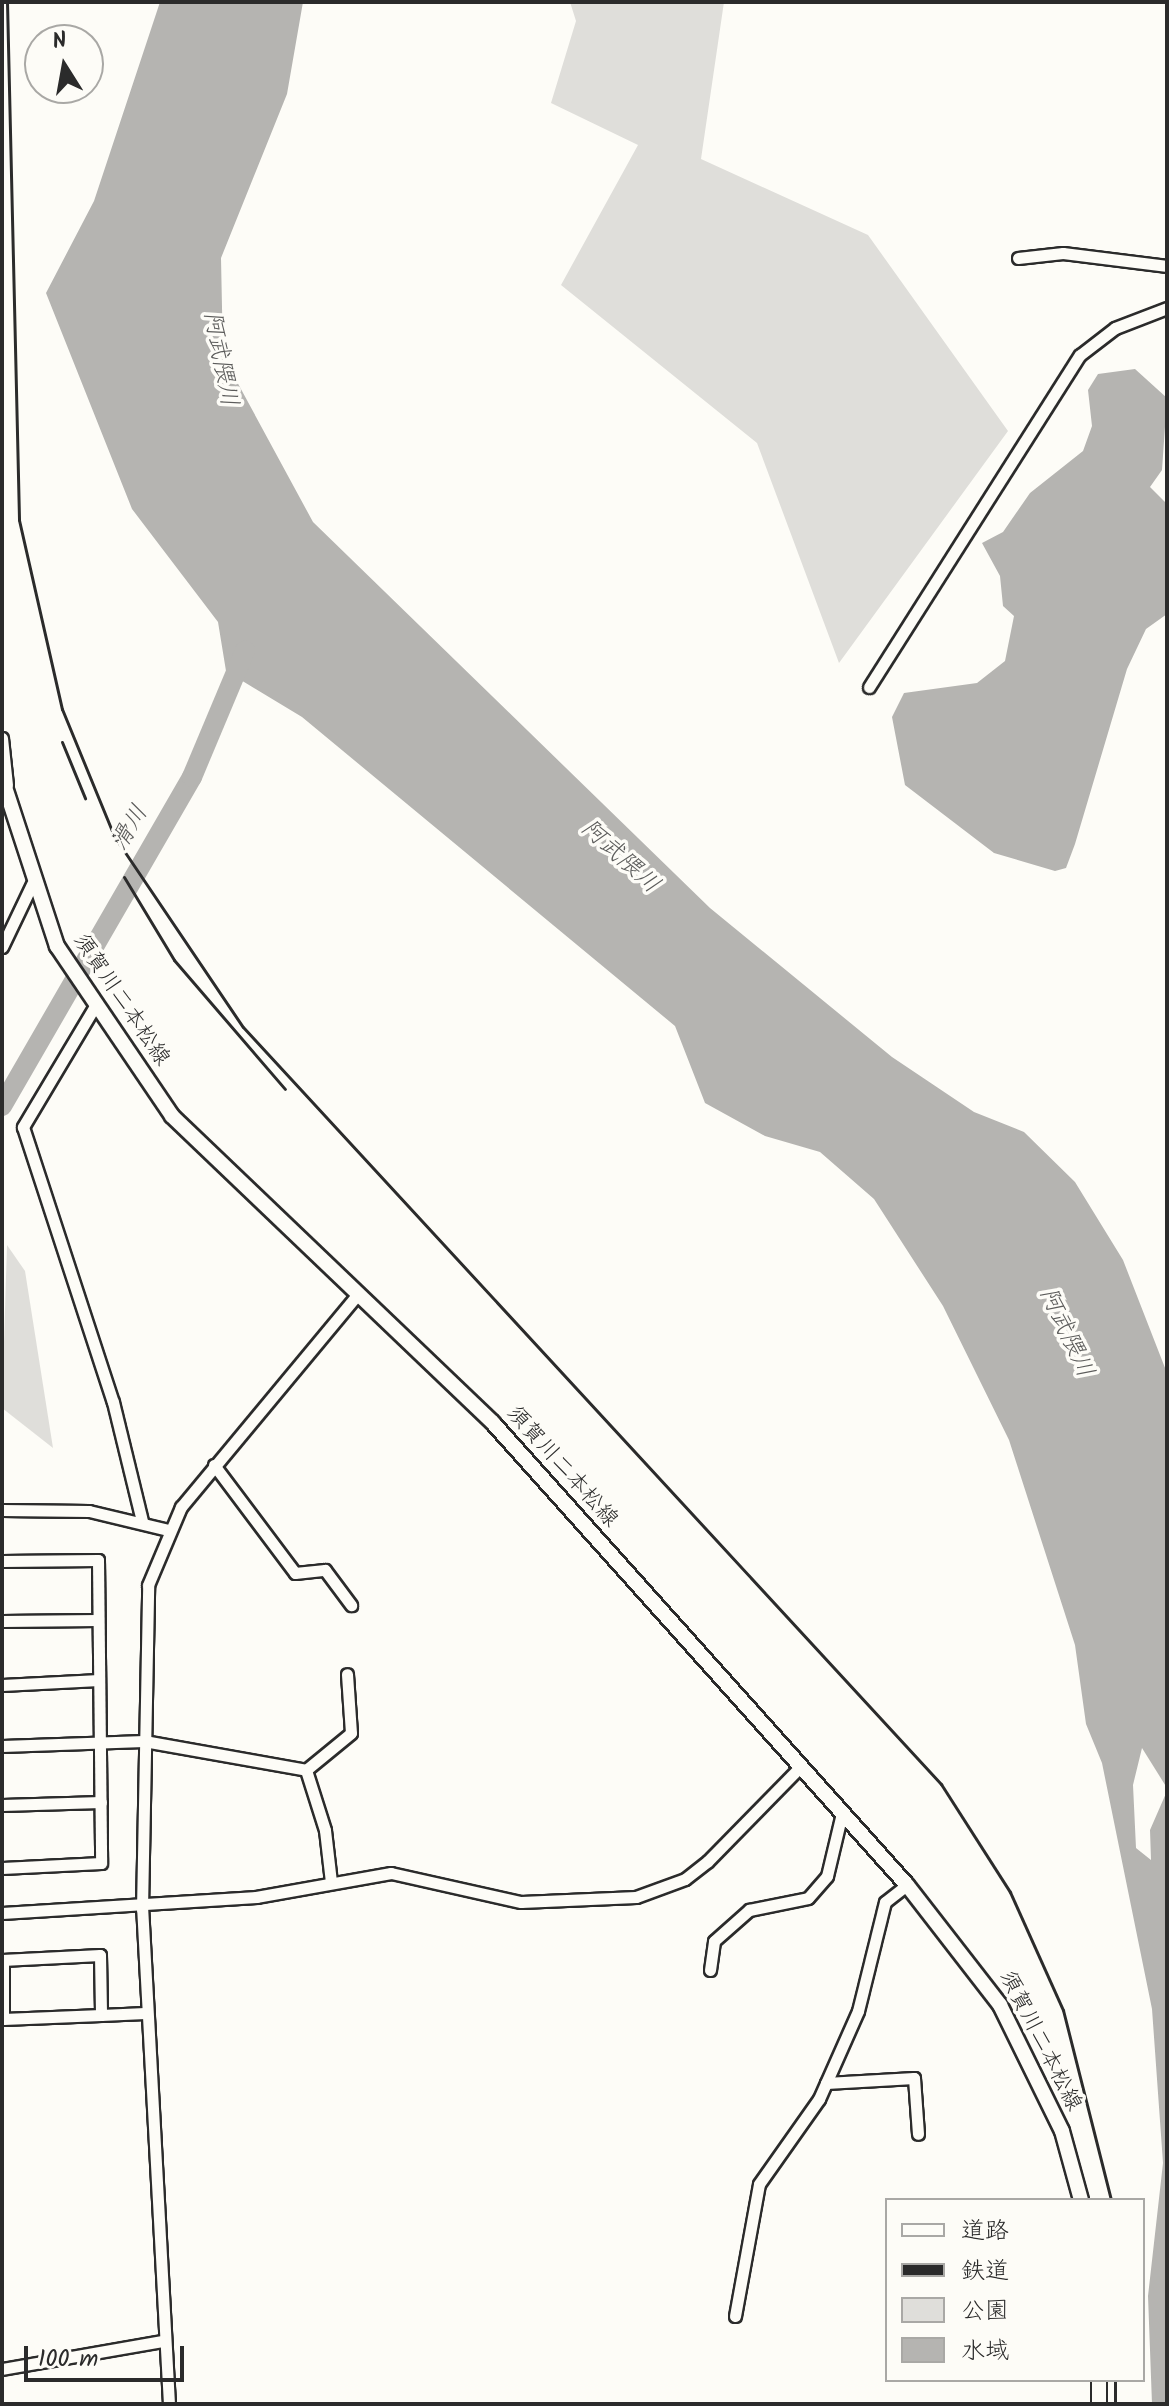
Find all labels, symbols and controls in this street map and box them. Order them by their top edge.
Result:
text: N [50,23,70,60]
north arrow [24,24,104,104]
water label: 阿武隈川 [197,309,243,409]
water label: 滑川 [105,800,155,856]
water label: 阿武隈川 [575,814,665,900]
street label: 須賀川二本松線 [67,929,175,1071]
water label: 阿武隈川 [1033,1283,1099,1383]
street label: 須賀川二本松線 [501,1401,623,1533]
street label: 須賀川二本松線 [993,1966,1087,2116]
legend [885,2198,1145,2382]
text: 道路 [961,2212,1009,2251]
text: 鉄道 [961,2252,1009,2291]
text: 公園 [961,2292,1009,2331]
scale bar [28,2330,188,2380]
text: 水域 [961,2332,1009,2371]
text: 100 m [38,2340,98,2379]

